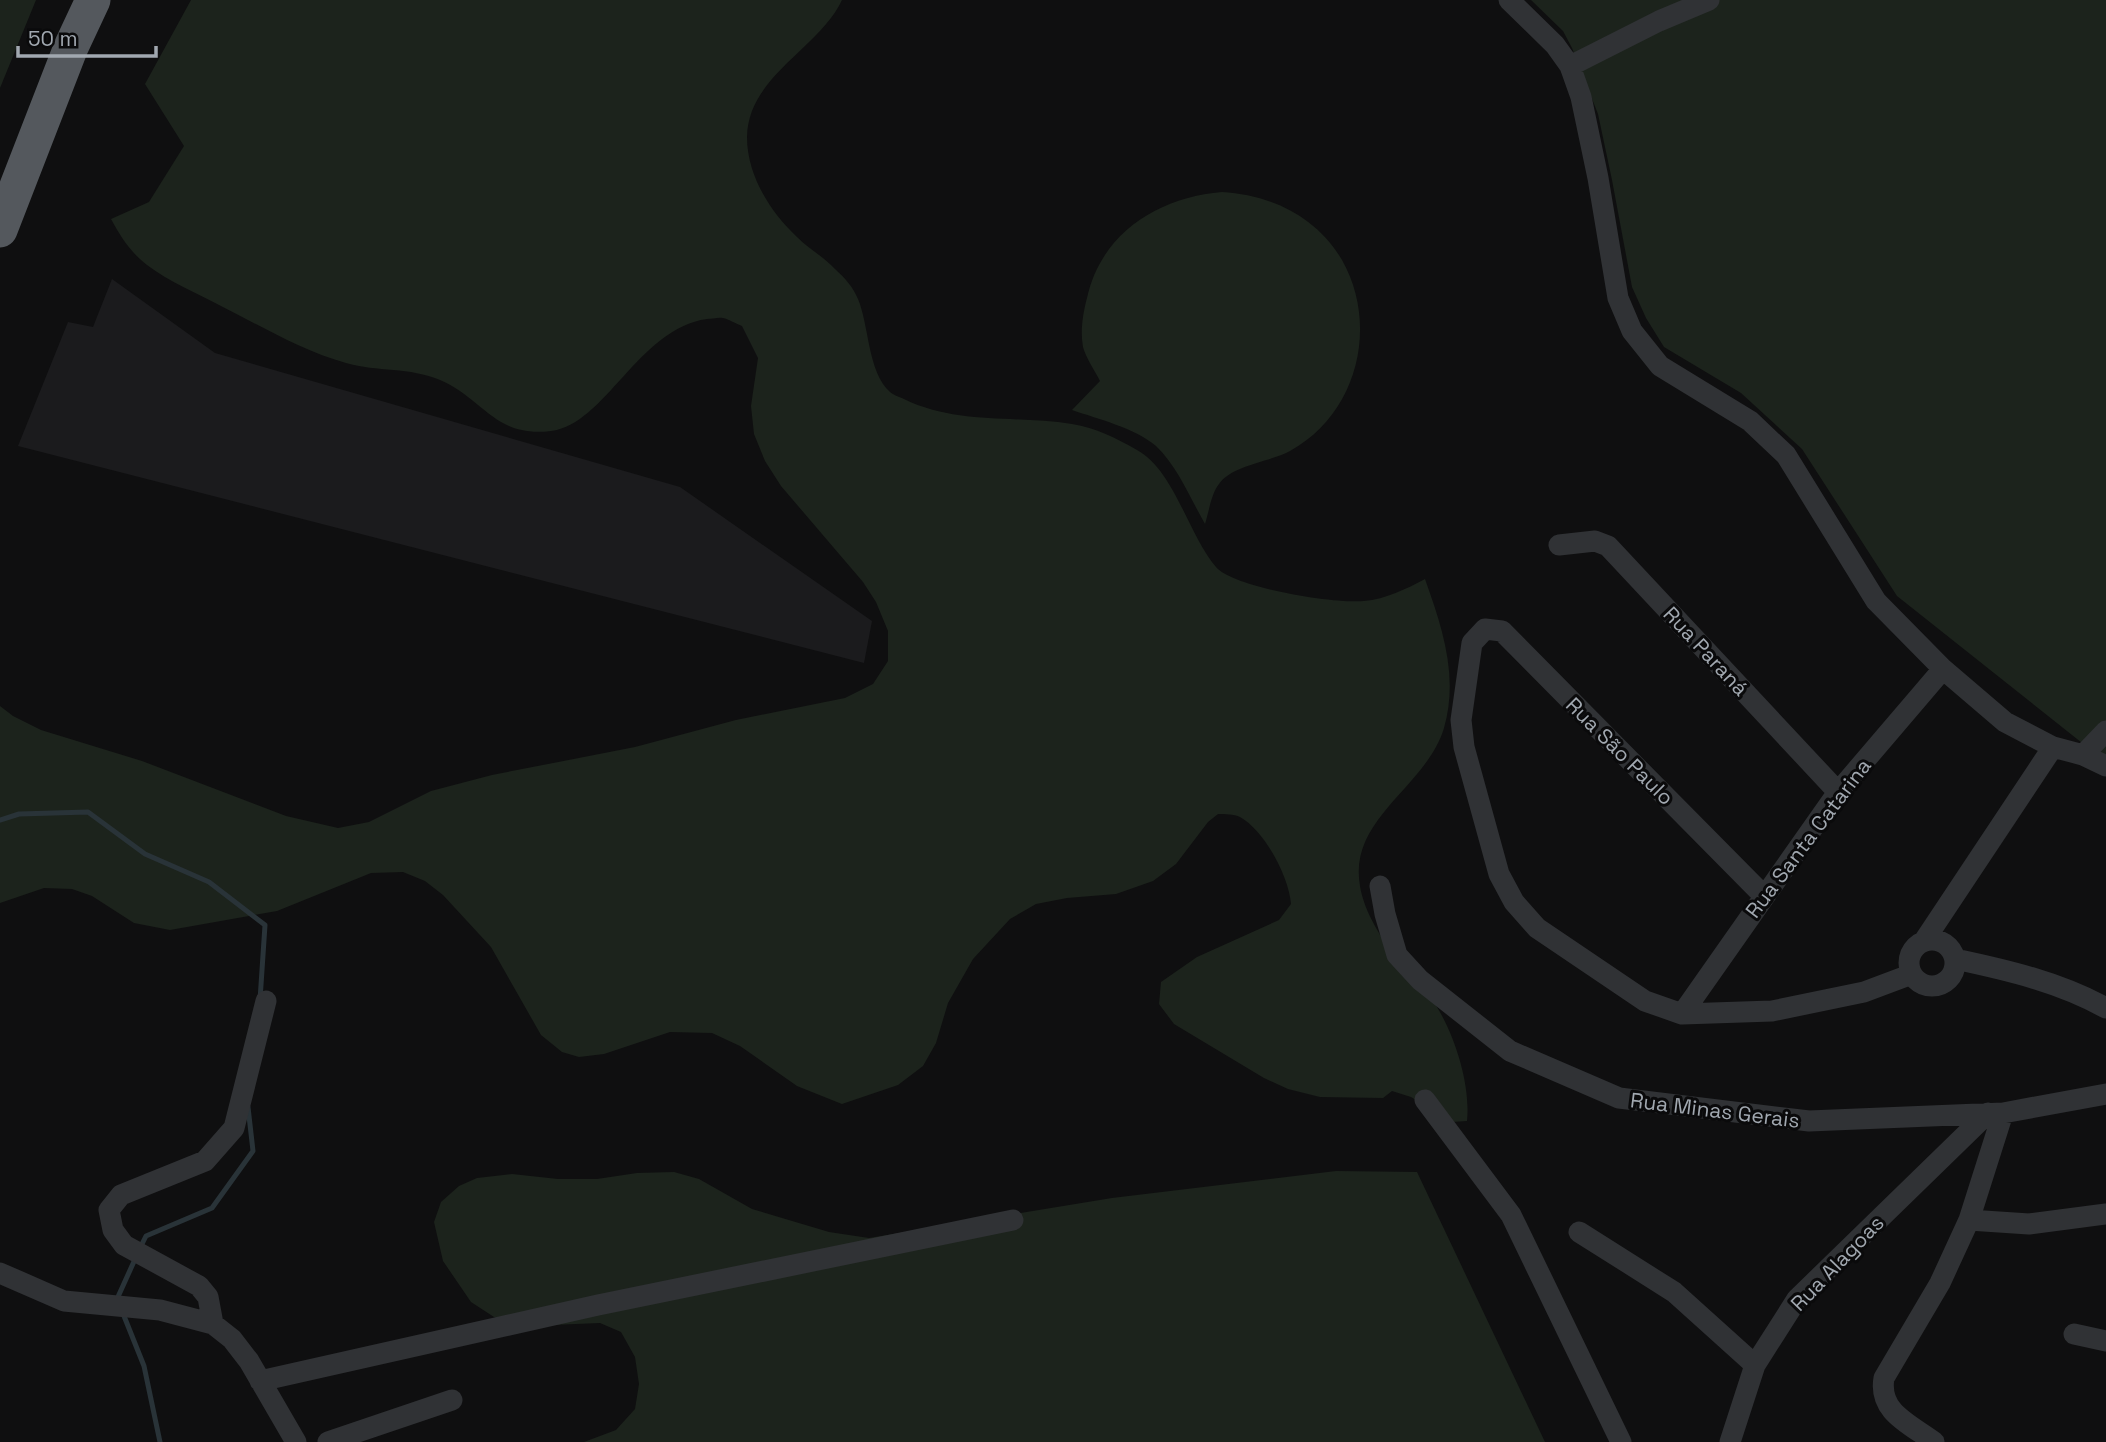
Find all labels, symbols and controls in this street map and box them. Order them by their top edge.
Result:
scale bar [18,14,156,58]
text: 50 m [28,25,78,52]
street label: Rua Paraná [1658,601,1754,701]
street label: Rua São Paulo [1560,691,1680,811]
street label: Rua Santa Catarina [1739,753,1877,923]
street label: Rua Minas Gerais [1629,1086,1801,1134]
street label: Rua Alagoas [1785,1209,1889,1317]

